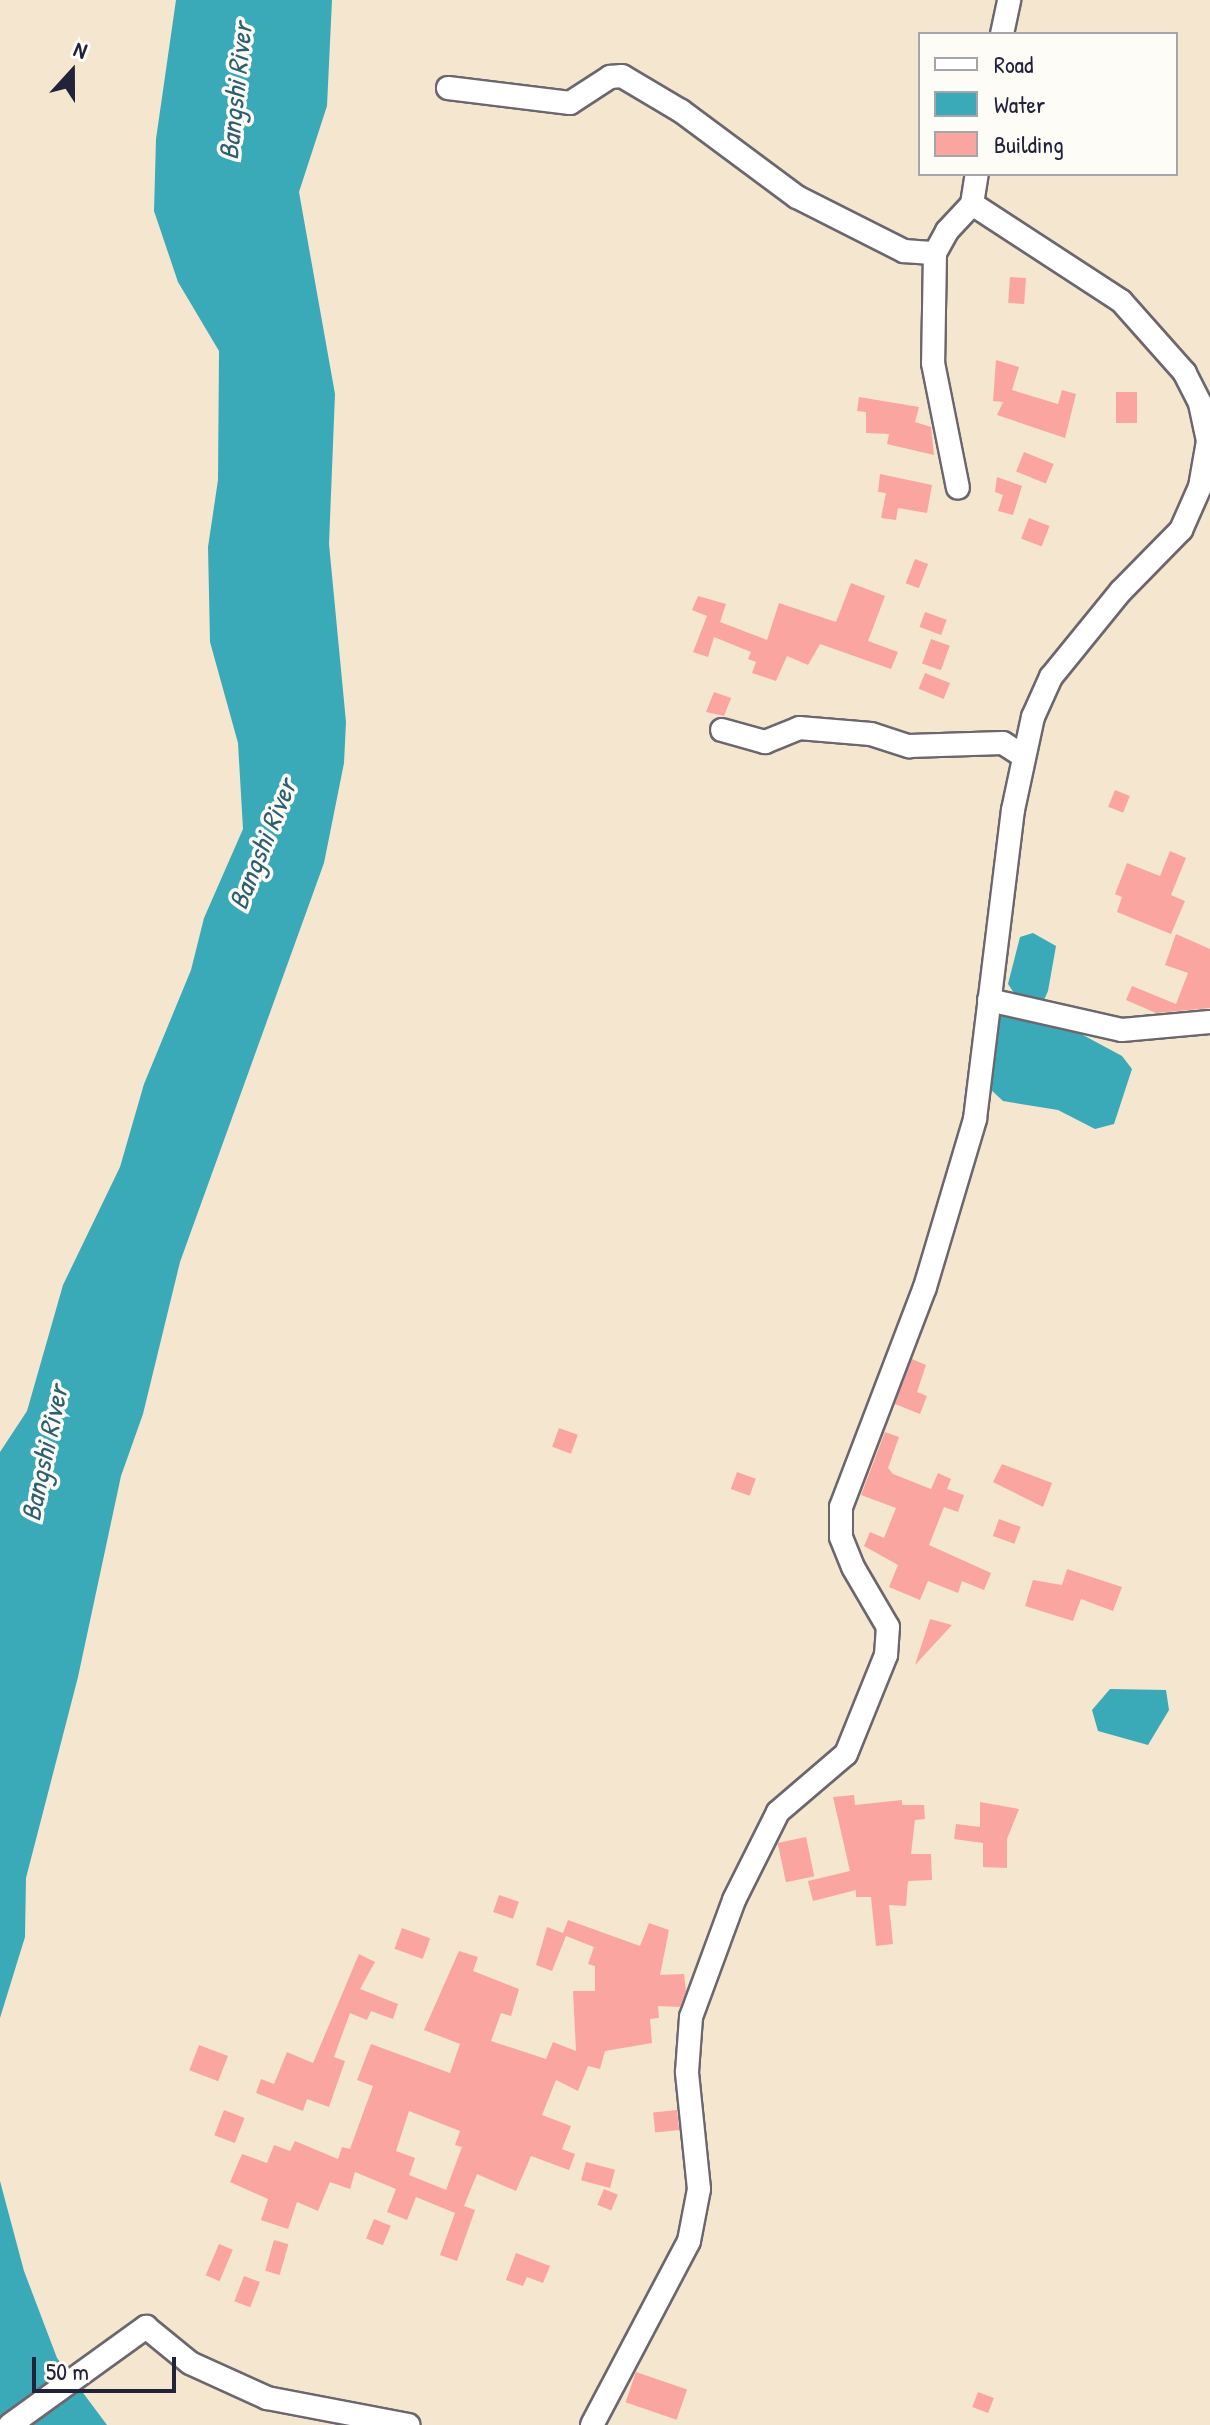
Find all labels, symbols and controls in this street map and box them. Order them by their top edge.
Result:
water label: Bangshi River [211,21,259,161]
north arrow [32,32,112,112]
legend [918,32,1178,176]
text: N [70,33,91,66]
text: Road [994,48,1033,80]
text: Water [994,88,1045,120]
text: Building [994,128,1064,160]
water label: Bangshi River [221,774,303,914]
water label: Bangshi River [13,1382,75,1524]
scale bar [36,2341,180,2391]
text: 50 m [46,2355,89,2387]

